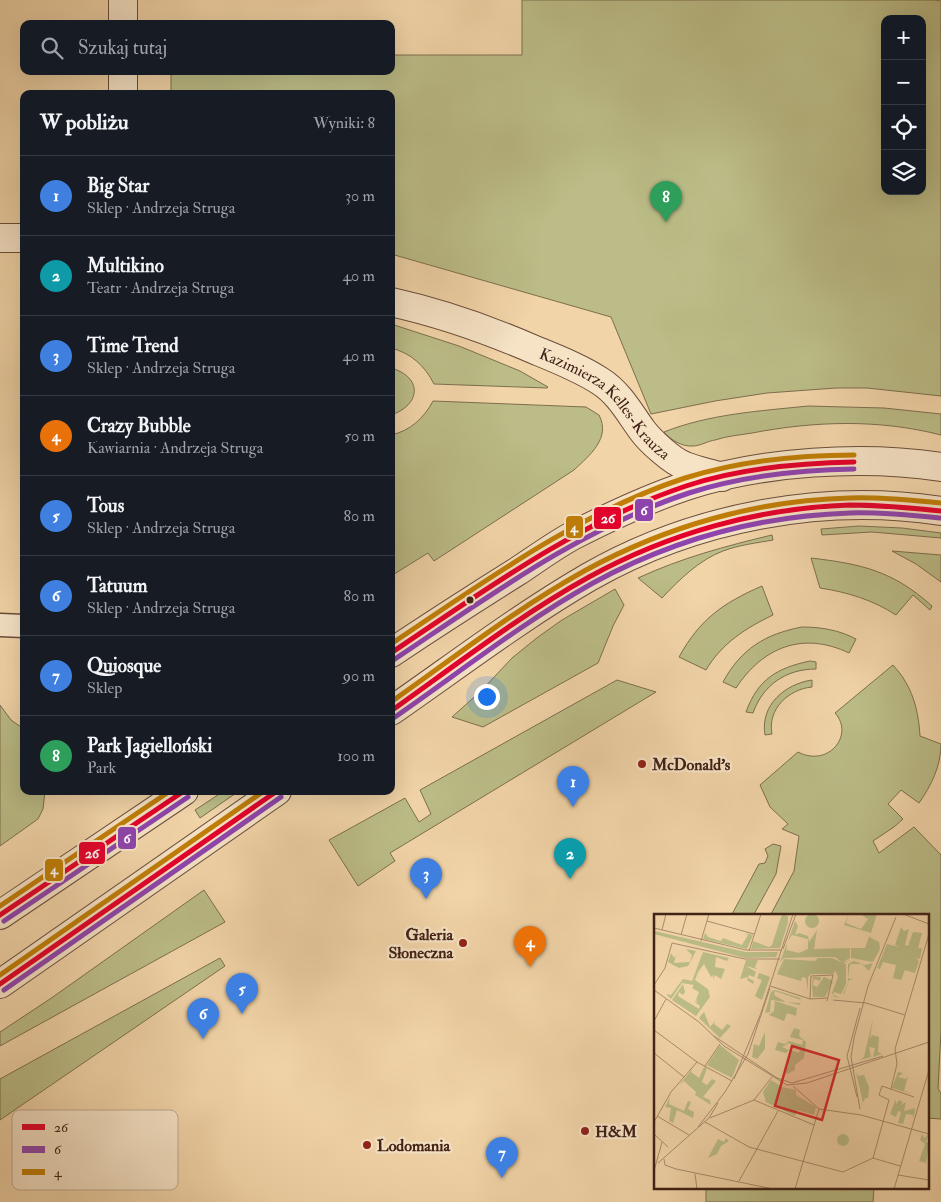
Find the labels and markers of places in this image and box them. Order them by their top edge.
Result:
pin: 8 [650,181,682,222]
unlabelled marker [465,595,475,605]
place label: McDonald's [651,755,731,775]
marker: McDonald's [636,758,648,770]
pin: 1 [557,766,589,807]
pin: 2 [554,838,586,879]
pin: 3 [410,858,442,899]
place label: Galeria Słoneczna [388,925,453,963]
pin: 4 [514,926,546,967]
marker: Galeria Słoneczna [457,937,469,949]
pin: 5 [226,973,258,1014]
pin: 6 [187,998,219,1039]
place label: H&M [595,1122,637,1142]
marker: H&M [579,1125,591,1137]
place label: Lodomania [377,1136,450,1156]
pin: 7 [486,1137,518,1178]
marker: Lodomania [361,1139,373,1151]

